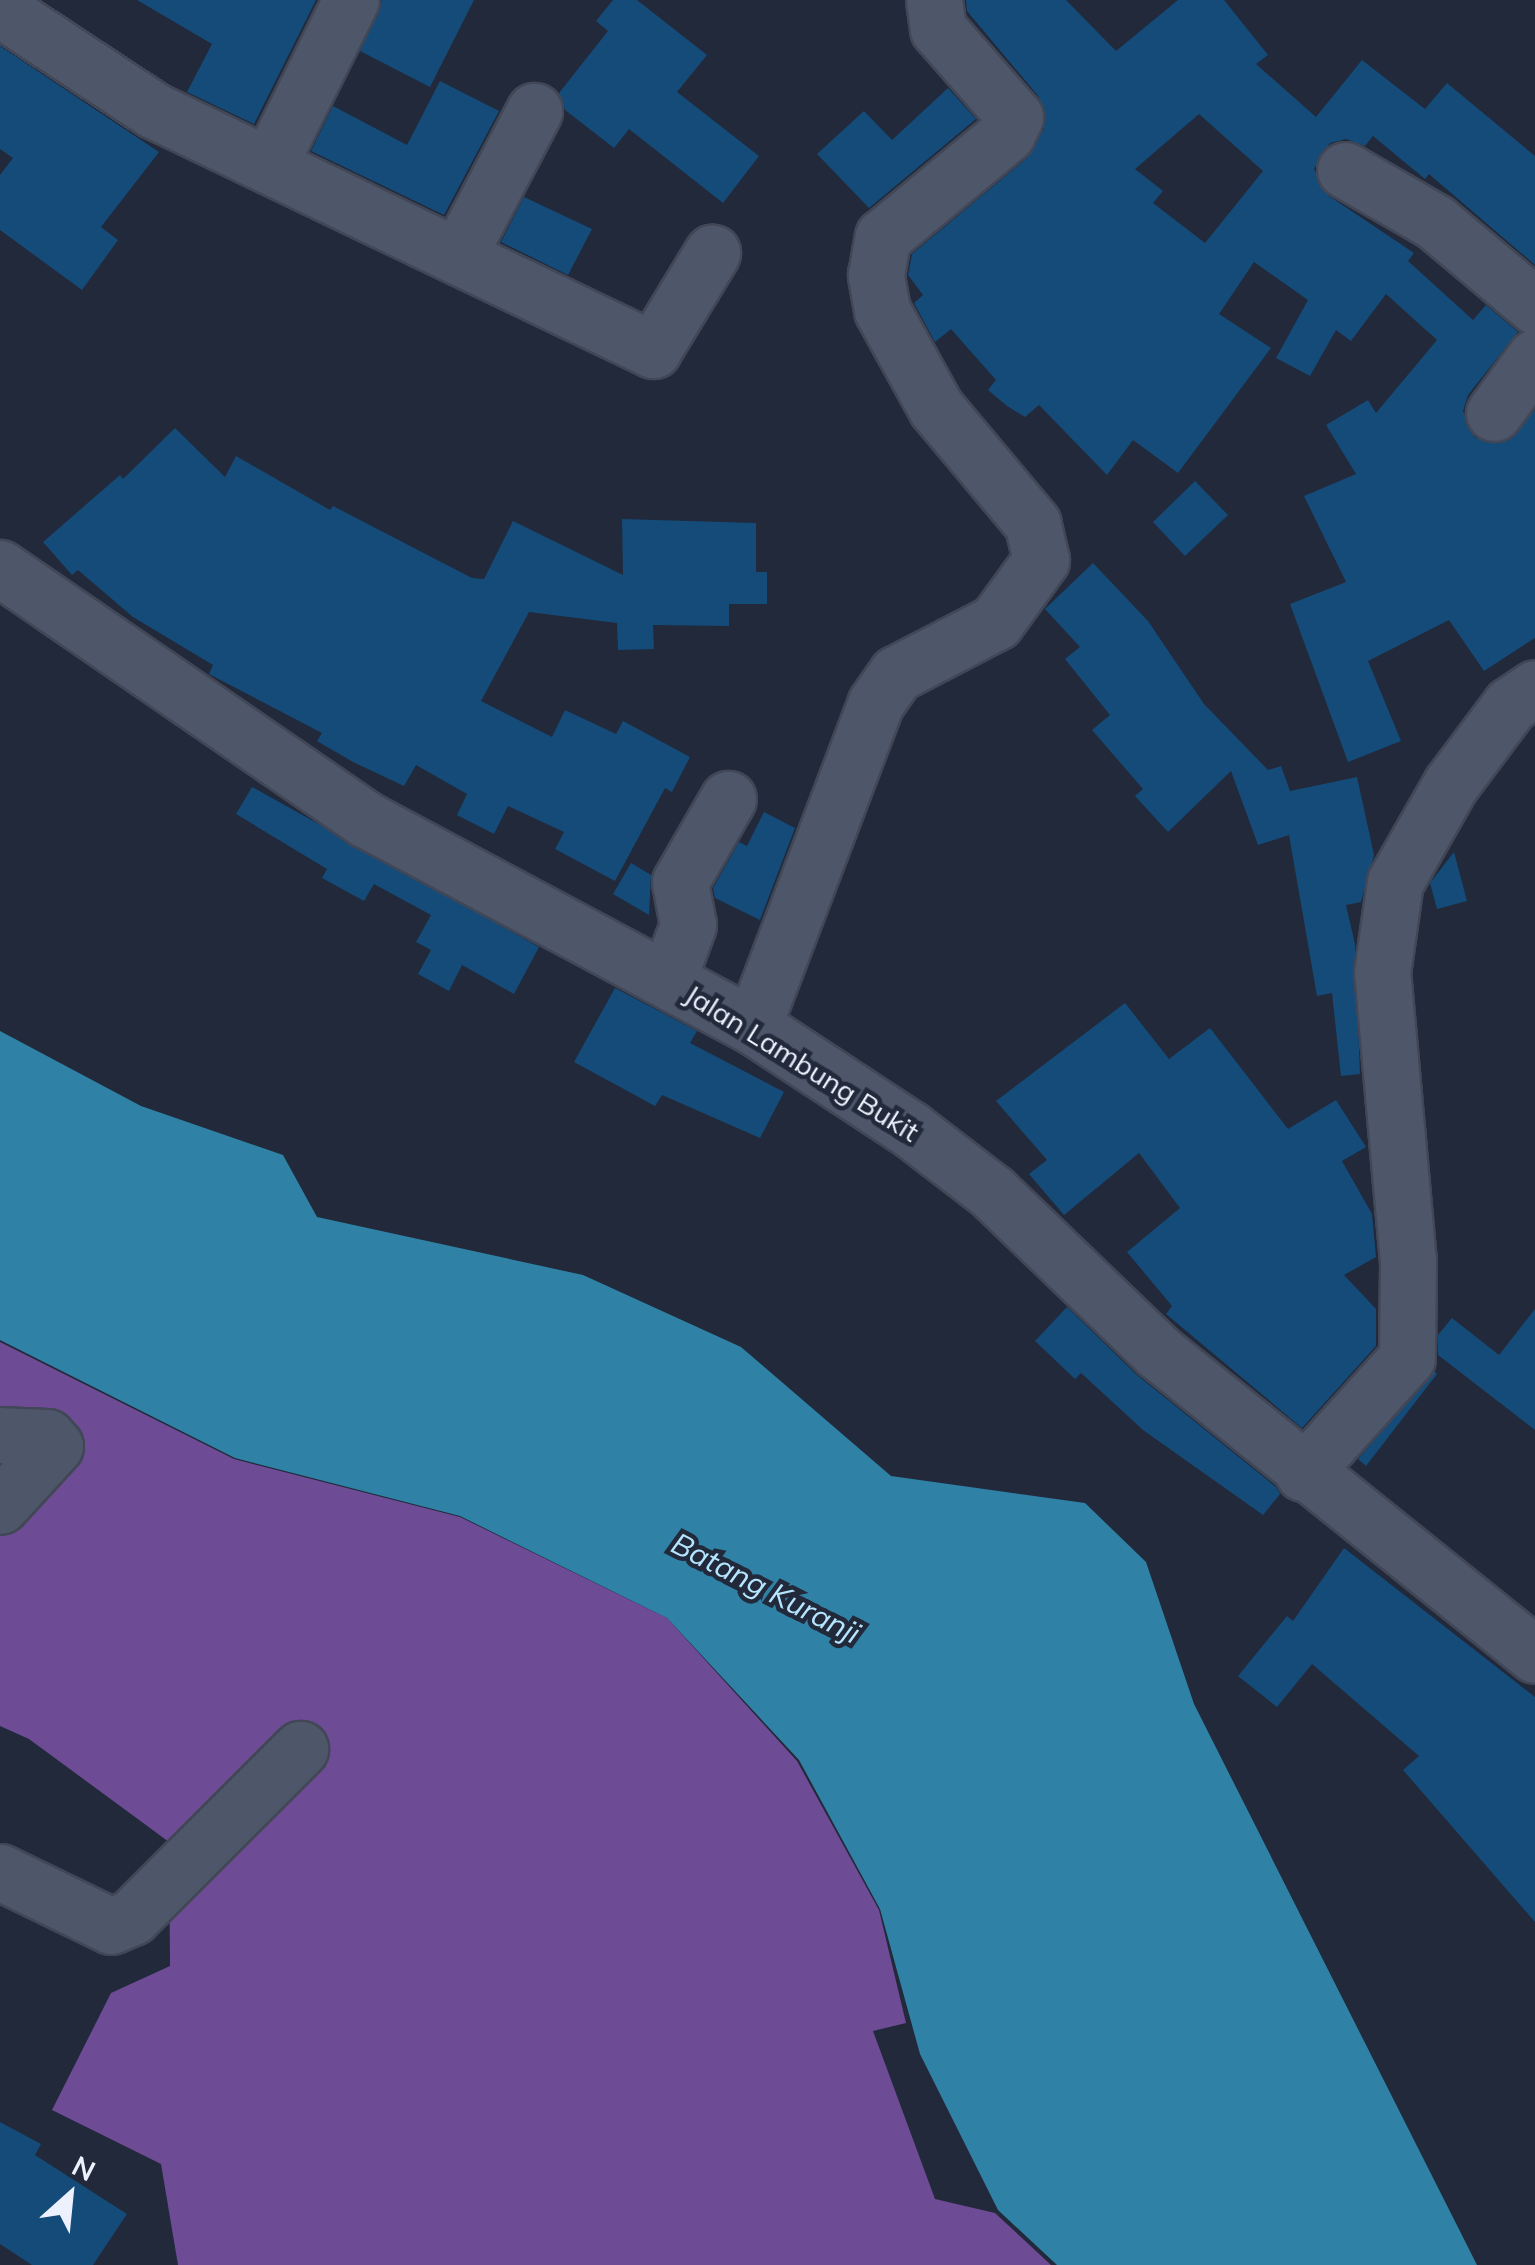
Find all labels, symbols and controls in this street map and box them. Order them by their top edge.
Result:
street label: Jalan Lambung Bukit [679,977,925,1149]
water label: Batang Kuranji [666,1525,866,1651]
north arrow [20,2145,120,2245]
text: N [66,2147,101,2188]

